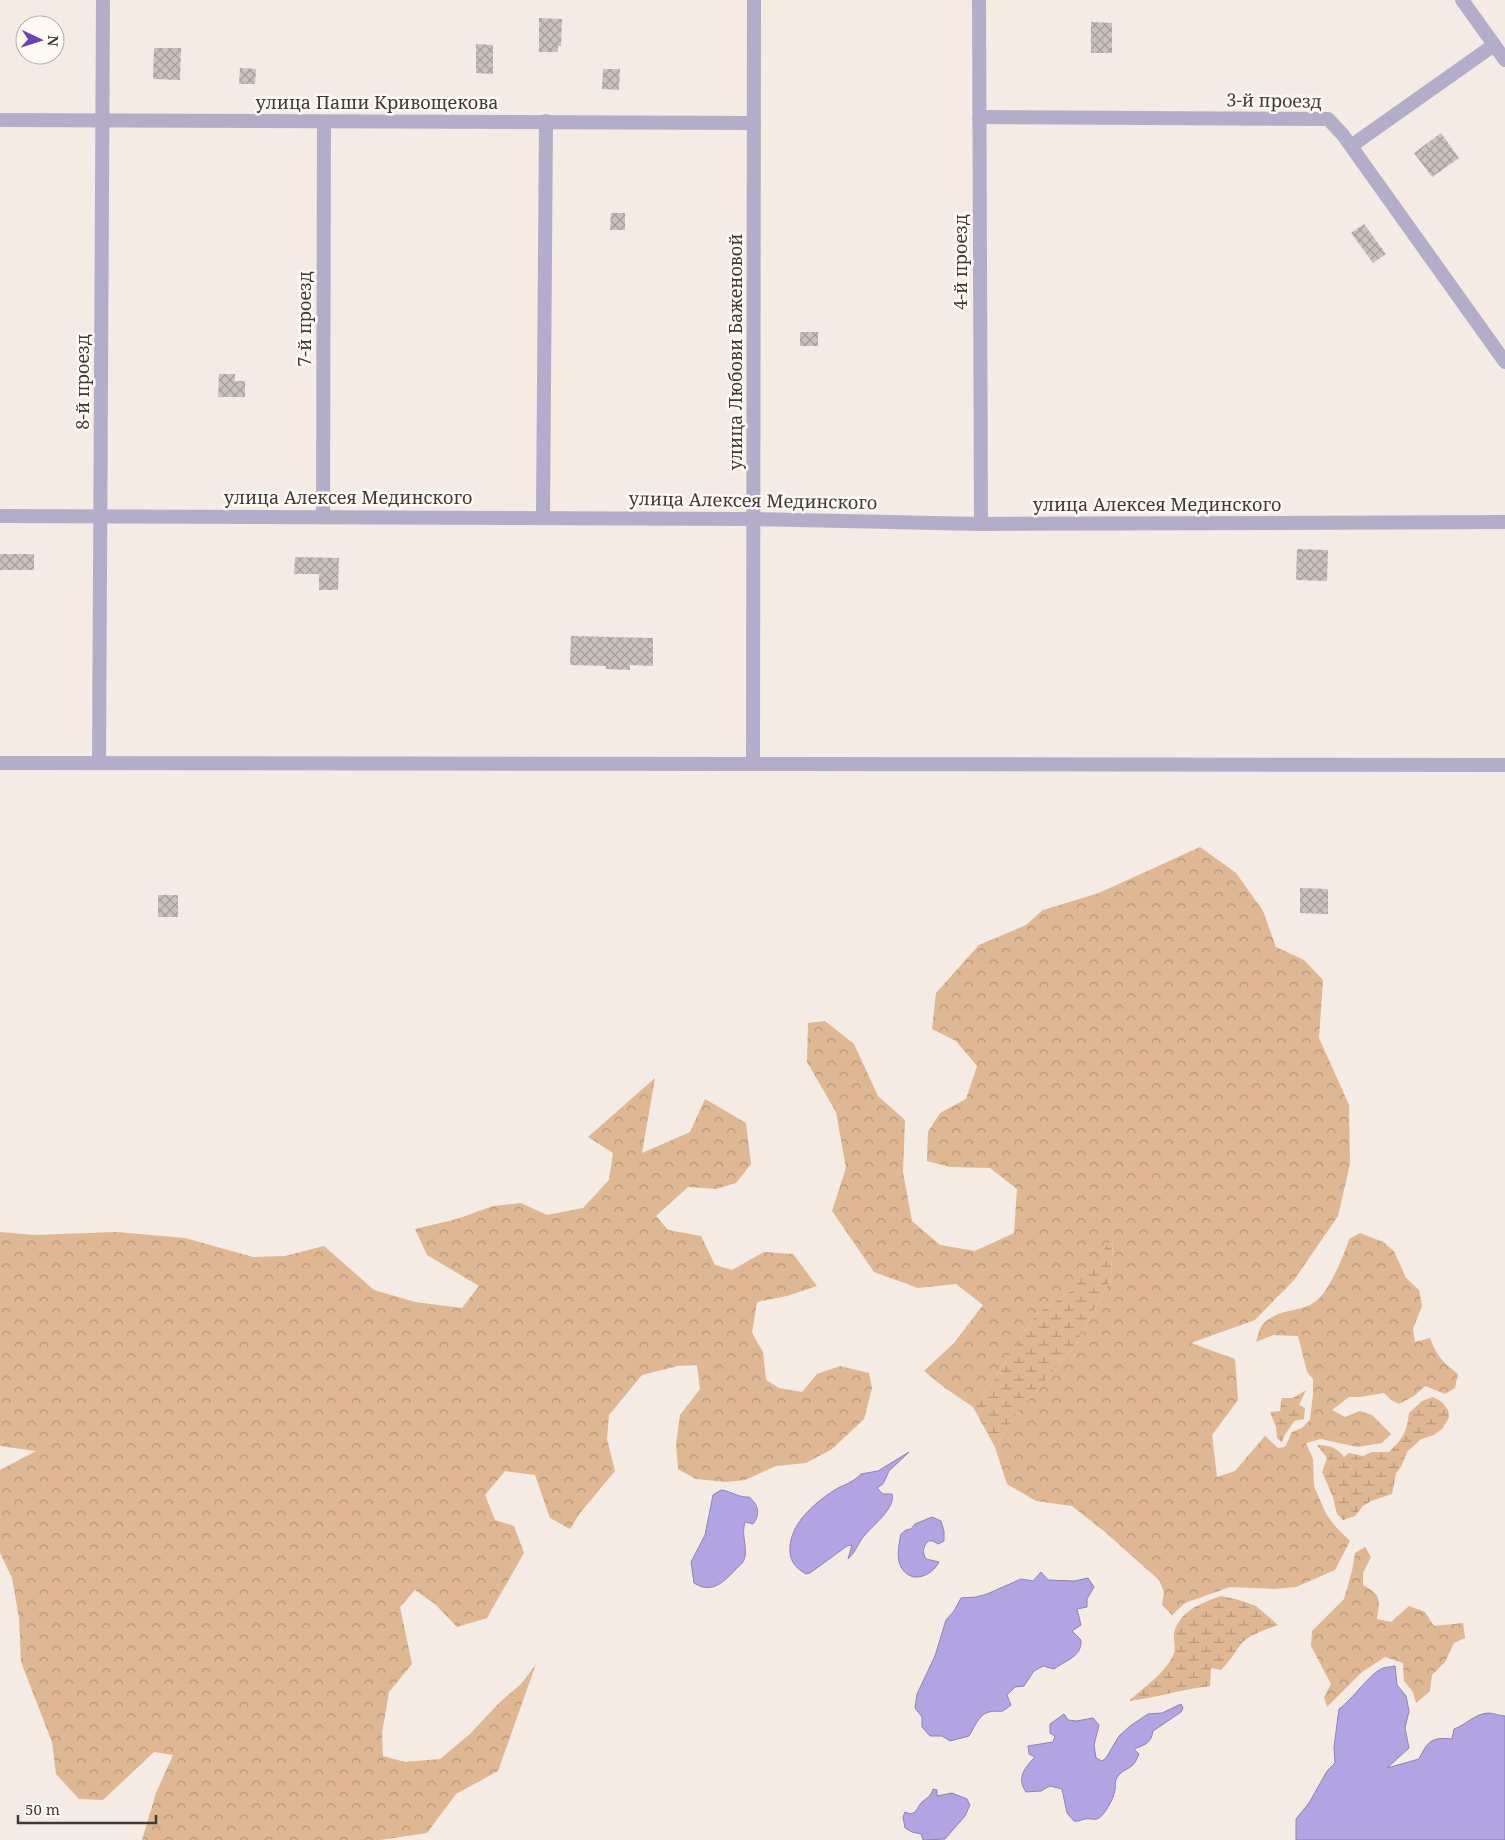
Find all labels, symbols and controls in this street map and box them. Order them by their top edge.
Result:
north arrow [15,15,65,65]
text: N [44,35,63,47]
street label: 3-й проезд [1226,87,1322,113]
street label: улица Паши Кривощекова [256,90,498,114]
street label: 4-й проезд [948,214,972,310]
street label: улица Любови Баженовой [723,234,747,470]
street label: 7-й проезд [292,271,316,367]
street label: 8-й проезд [70,334,94,430]
street label: улица Алексея Мединского [224,485,472,509]
street label: улица Алексея Мединского [628,486,878,514]
street label: улица Алексея Мединского [1033,492,1281,516]
scale bar [18,1792,155,1824]
text: 50 m [25,1799,60,1819]

